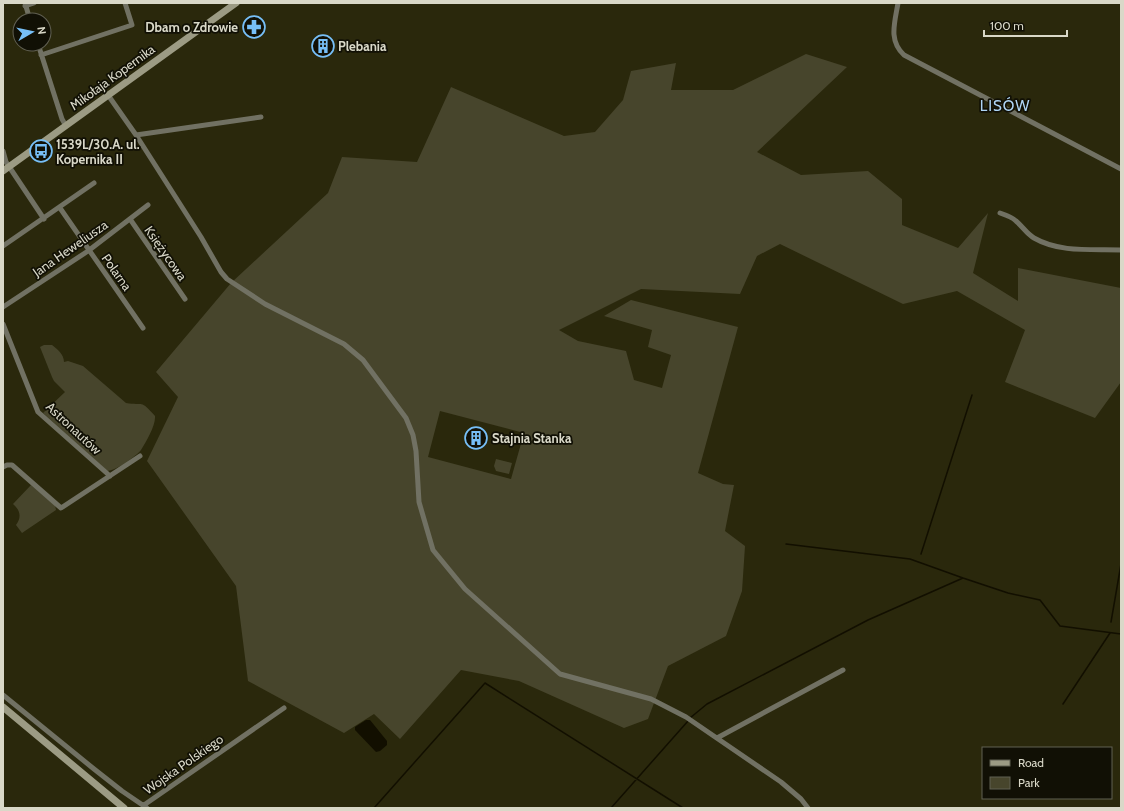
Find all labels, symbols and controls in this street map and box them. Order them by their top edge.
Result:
north arrow [12,12,52,52]
scale bar [984,12,1067,38]
pharmacy icon: Dbam o Zdrowie [241,14,267,40]
text: 100 m [990,18,1024,33]
place label: Dbam o Zdrowie [145,19,238,35]
text: N [34,25,49,35]
building icon: Plebania [310,33,336,59]
place label: Plebania [338,38,387,54]
street label: Mikołaja Kopernika [66,40,159,114]
district label: LISÓW [980,96,1030,115]
place label: 1539L/30.A. ul. Kopernika II [56,136,140,167]
bus stop icon: 1539L/30.A. ul. Kopernika II [28,138,54,164]
street label: Jana Heweliusza [29,216,111,280]
street label: Księżycowa [141,223,191,284]
street label: Polarna [99,250,136,294]
street label: Astronautów [43,398,105,458]
building icon: Stajnia Stanka [463,425,489,451]
place label: Stajnia Stanka [492,430,572,446]
street label: Wojska Polskiego [140,731,227,798]
legend [982,747,1112,799]
text: Road [1018,755,1044,770]
text: Park [1018,775,1040,790]

